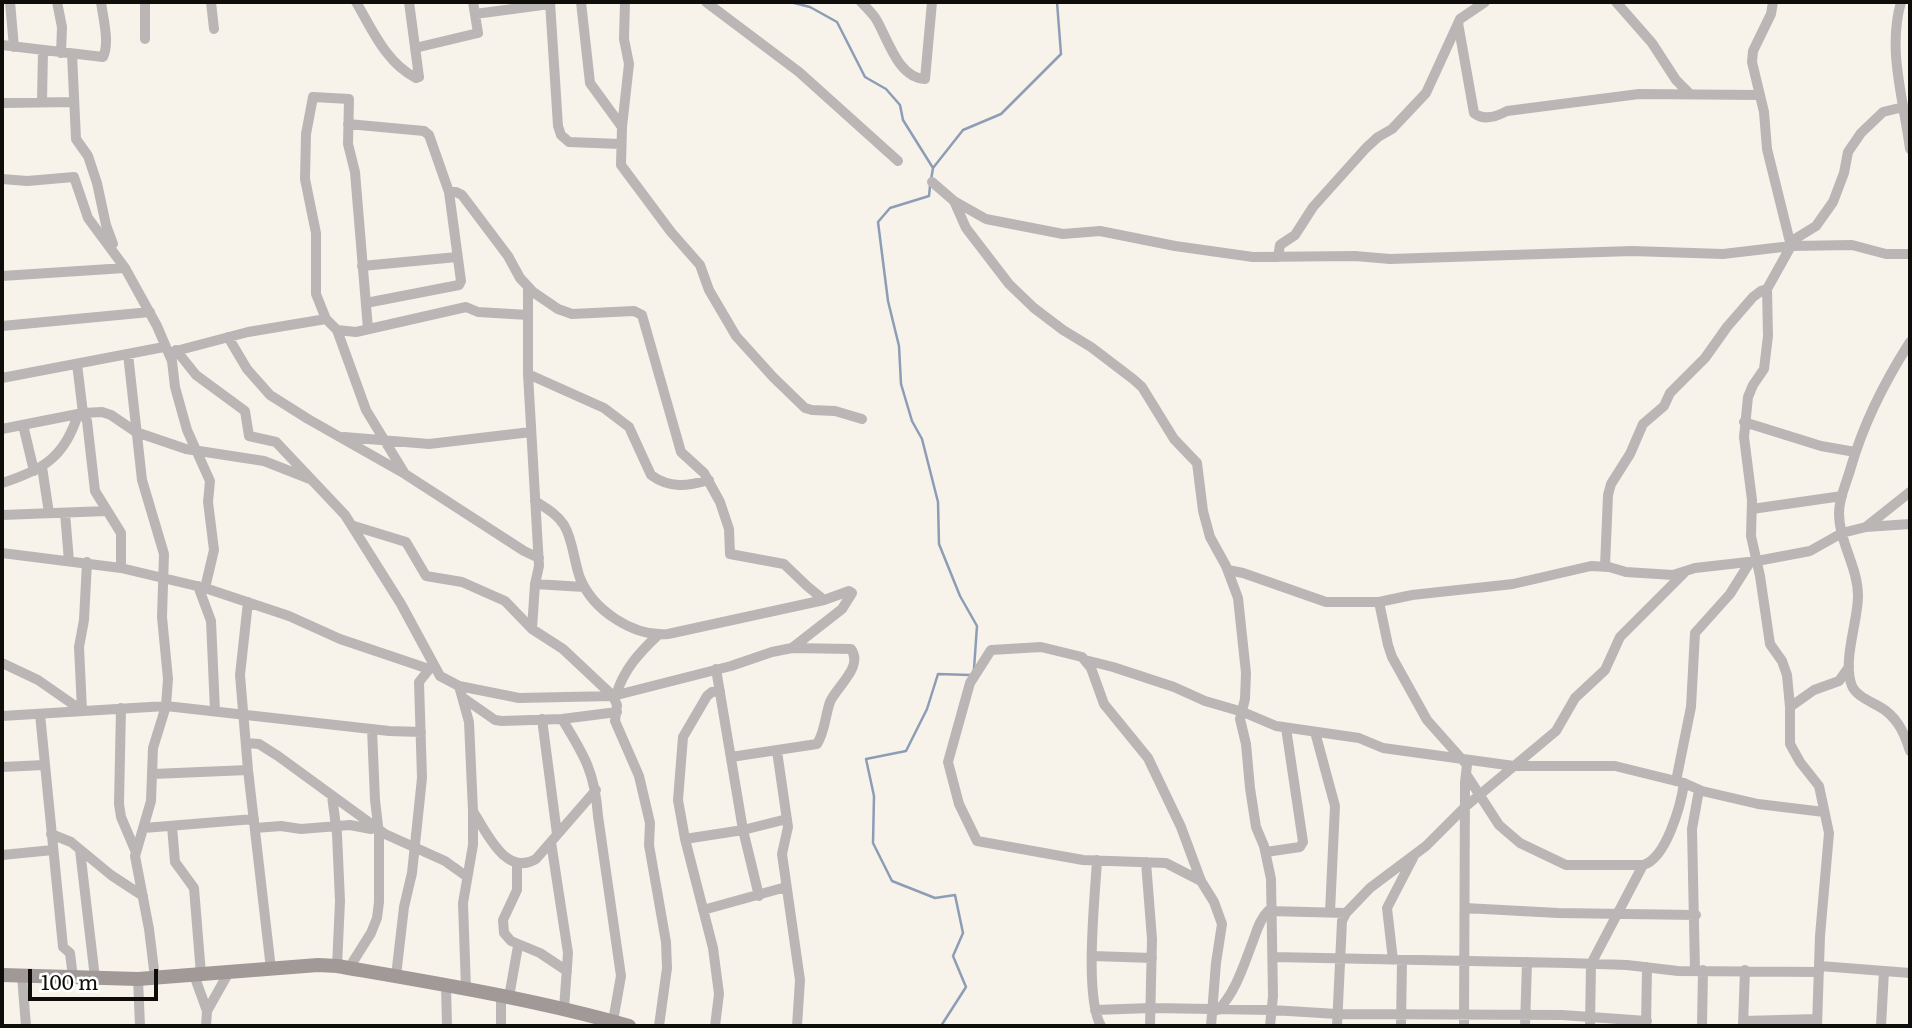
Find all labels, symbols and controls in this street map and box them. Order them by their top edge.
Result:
scale bar [32,954,161,998]
text: 100 m [41,965,98,996]

